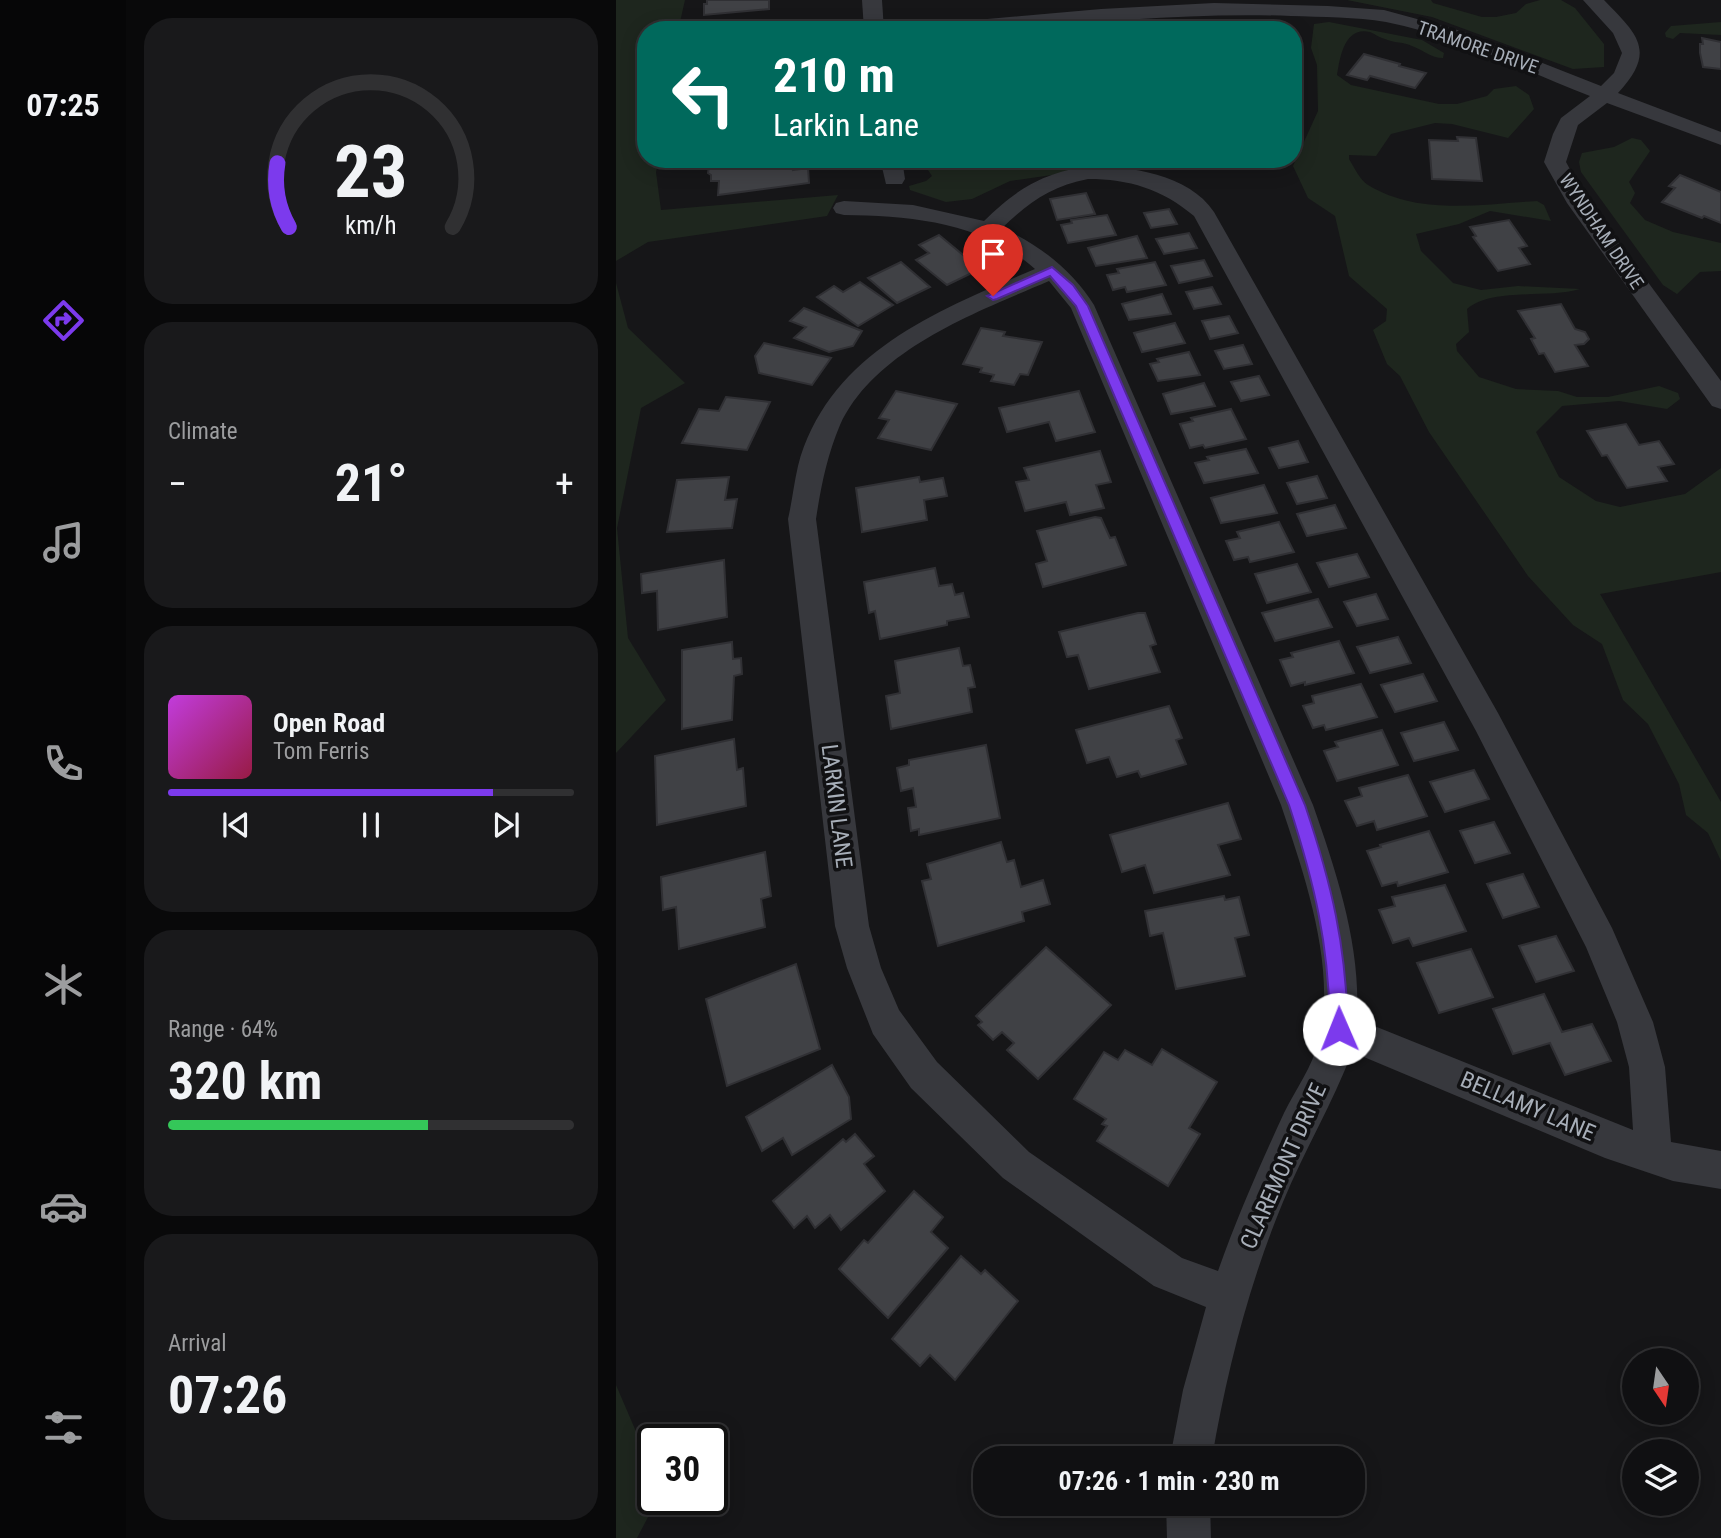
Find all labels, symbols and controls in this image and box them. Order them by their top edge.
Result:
street label: TRAMORE DRIVE [1414,16,1541,79]
text: 210 m [773,47,895,104]
icon: left [658,49,749,140]
text: 07:25 [26,86,100,124]
text: Larkin Lane [773,106,919,144]
text: 23 [334,129,408,215]
street label: WYNDHAM DRIVE [1554,169,1649,293]
text: km/h [345,211,397,240]
pin [963,224,1023,296]
icon: arrive [974,235,1012,273]
icon: directions [39,296,88,345]
text: Climate [168,418,238,445]
text: 21° [335,453,407,514]
text: − [168,462,187,506]
text: + [555,462,574,506]
icon: music [39,518,88,567]
text: Open Road [273,708,385,738]
text: Tom Ferris [273,738,369,765]
icon: phone [39,739,88,788]
street label: LARKIN LANE [816,743,857,870]
icon: previous [217,806,255,844]
icon: pause [352,806,390,844]
icon: next [487,806,525,844]
icon: climate [39,960,88,1009]
position arrow [1302,992,1376,1066]
text: Range · 64% [168,1016,278,1043]
text: 320 km [168,1051,322,1112]
street label: BELLAMY LANE [1456,1066,1599,1147]
street label: CLAREMONT DRIVE [1235,1079,1332,1253]
icon: car [39,1182,88,1231]
text: Arrival [168,1330,227,1357]
north arrow [1622,1348,1699,1424]
map controls [1622,1348,1699,1516]
text: 07:26 [168,1365,287,1426]
icon: filters [39,1403,88,1452]
speed limit sign: 30 [637,1424,728,1515]
button: layers [1622,1439,1699,1516]
text: 07:26 · 1 min · 230 m [1059,1466,1279,1496]

